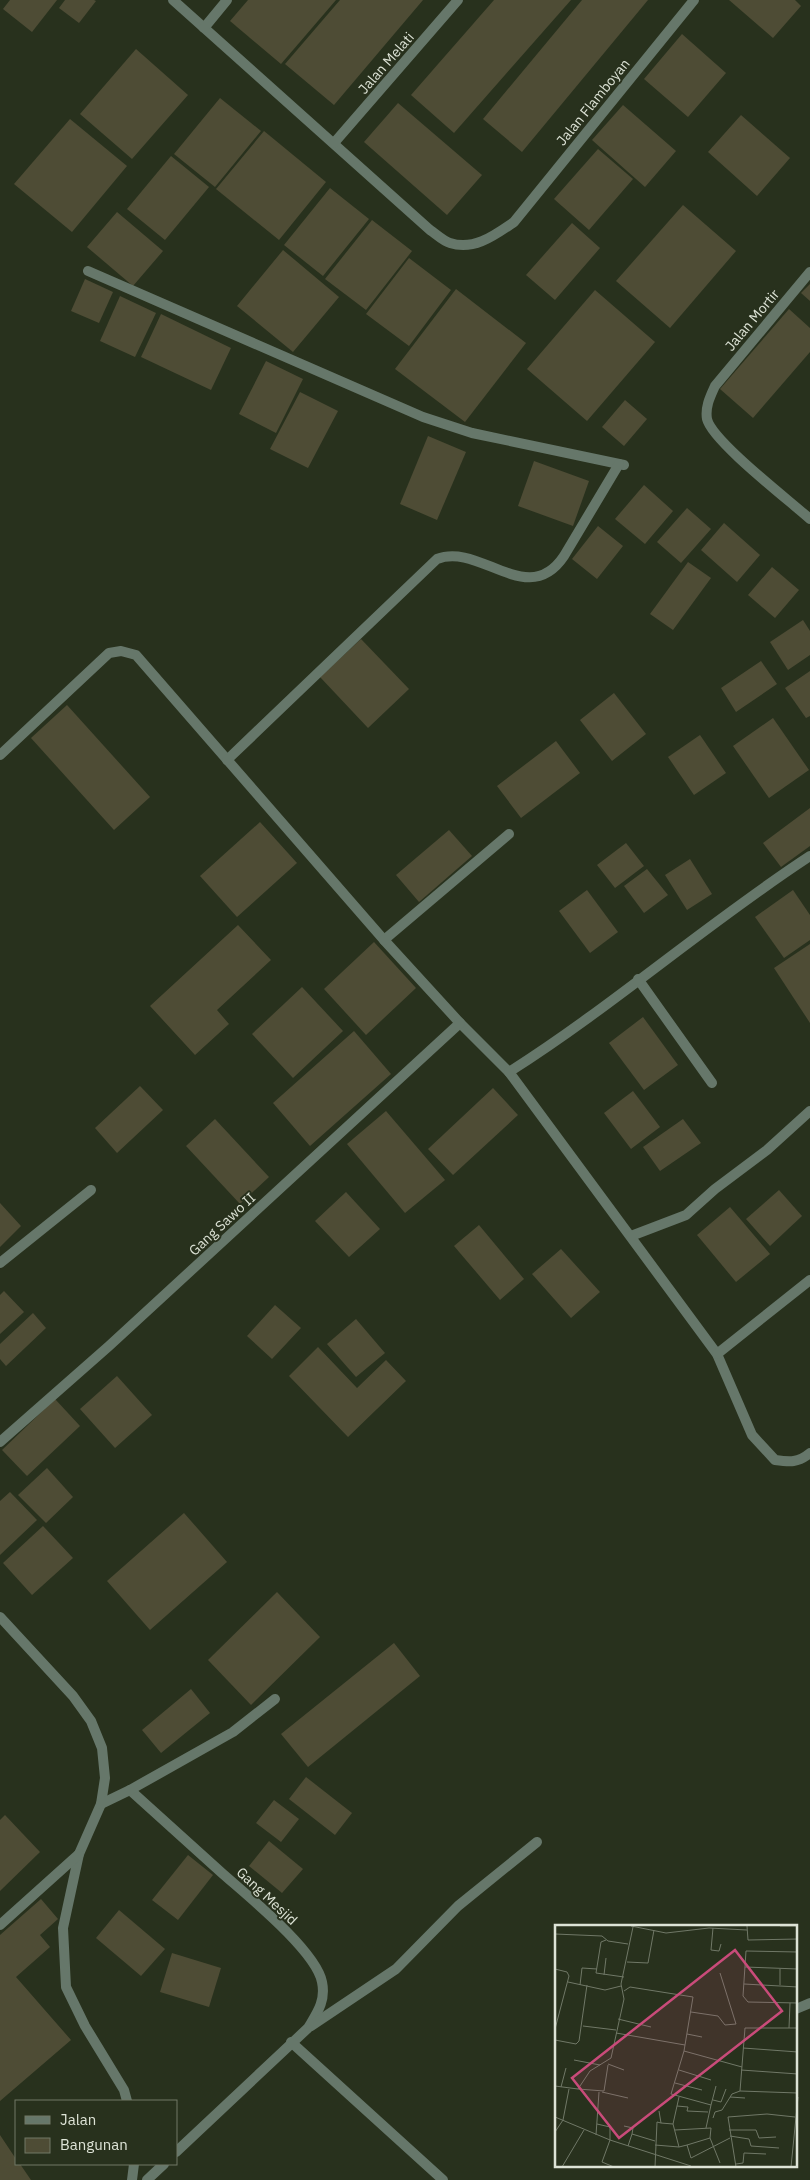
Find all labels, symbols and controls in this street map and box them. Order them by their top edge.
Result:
street label: Jalan Melati [354,28,418,98]
street label: Jalan Flamboyan [552,55,634,149]
street label: Jalan Mortir [721,285,783,355]
street label: Gang Sawo II [185,1189,259,1259]
street label: Gang Mesjid [233,1863,301,1929]
inset map [555,1925,798,2168]
legend [15,2100,178,2165]
text: Jalan [60,2110,96,2129]
text: Bangunan [60,2135,128,2154]

